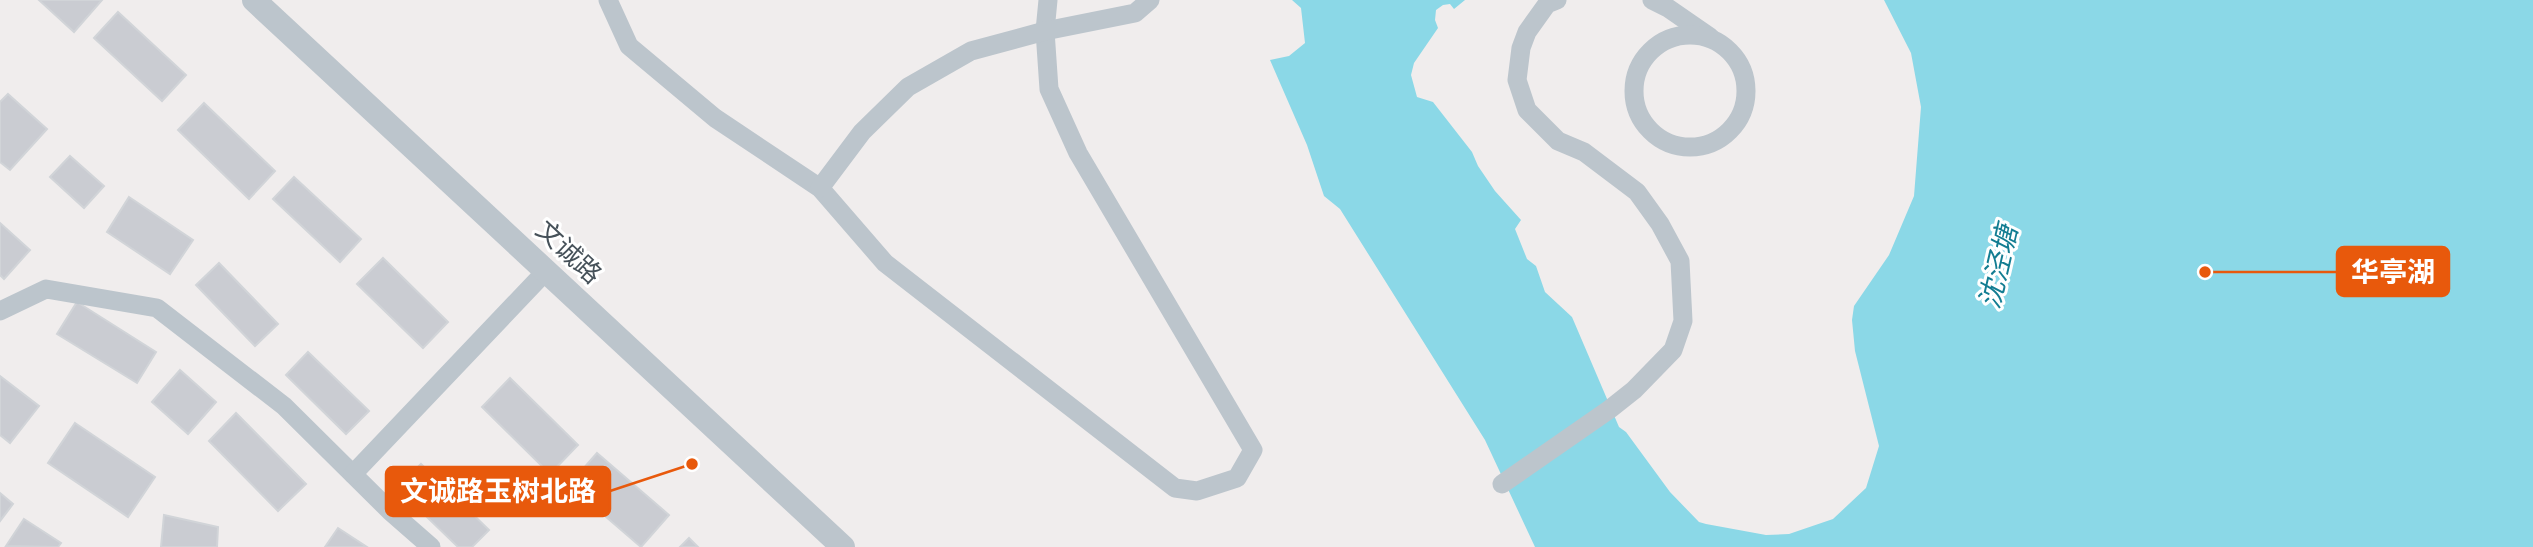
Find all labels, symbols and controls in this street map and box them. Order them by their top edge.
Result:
street label: 文诚路 [531,213,609,289]
water label: 沈泾塘 [1971,218,2024,312]
callout: 华亭湖 [2337,247,2449,296]
text: 华亭湖 [2351,254,2435,288]
callout: 文诚路玉树北路 [386,467,610,516]
text: 文诚路玉树北路 [400,473,596,507]

